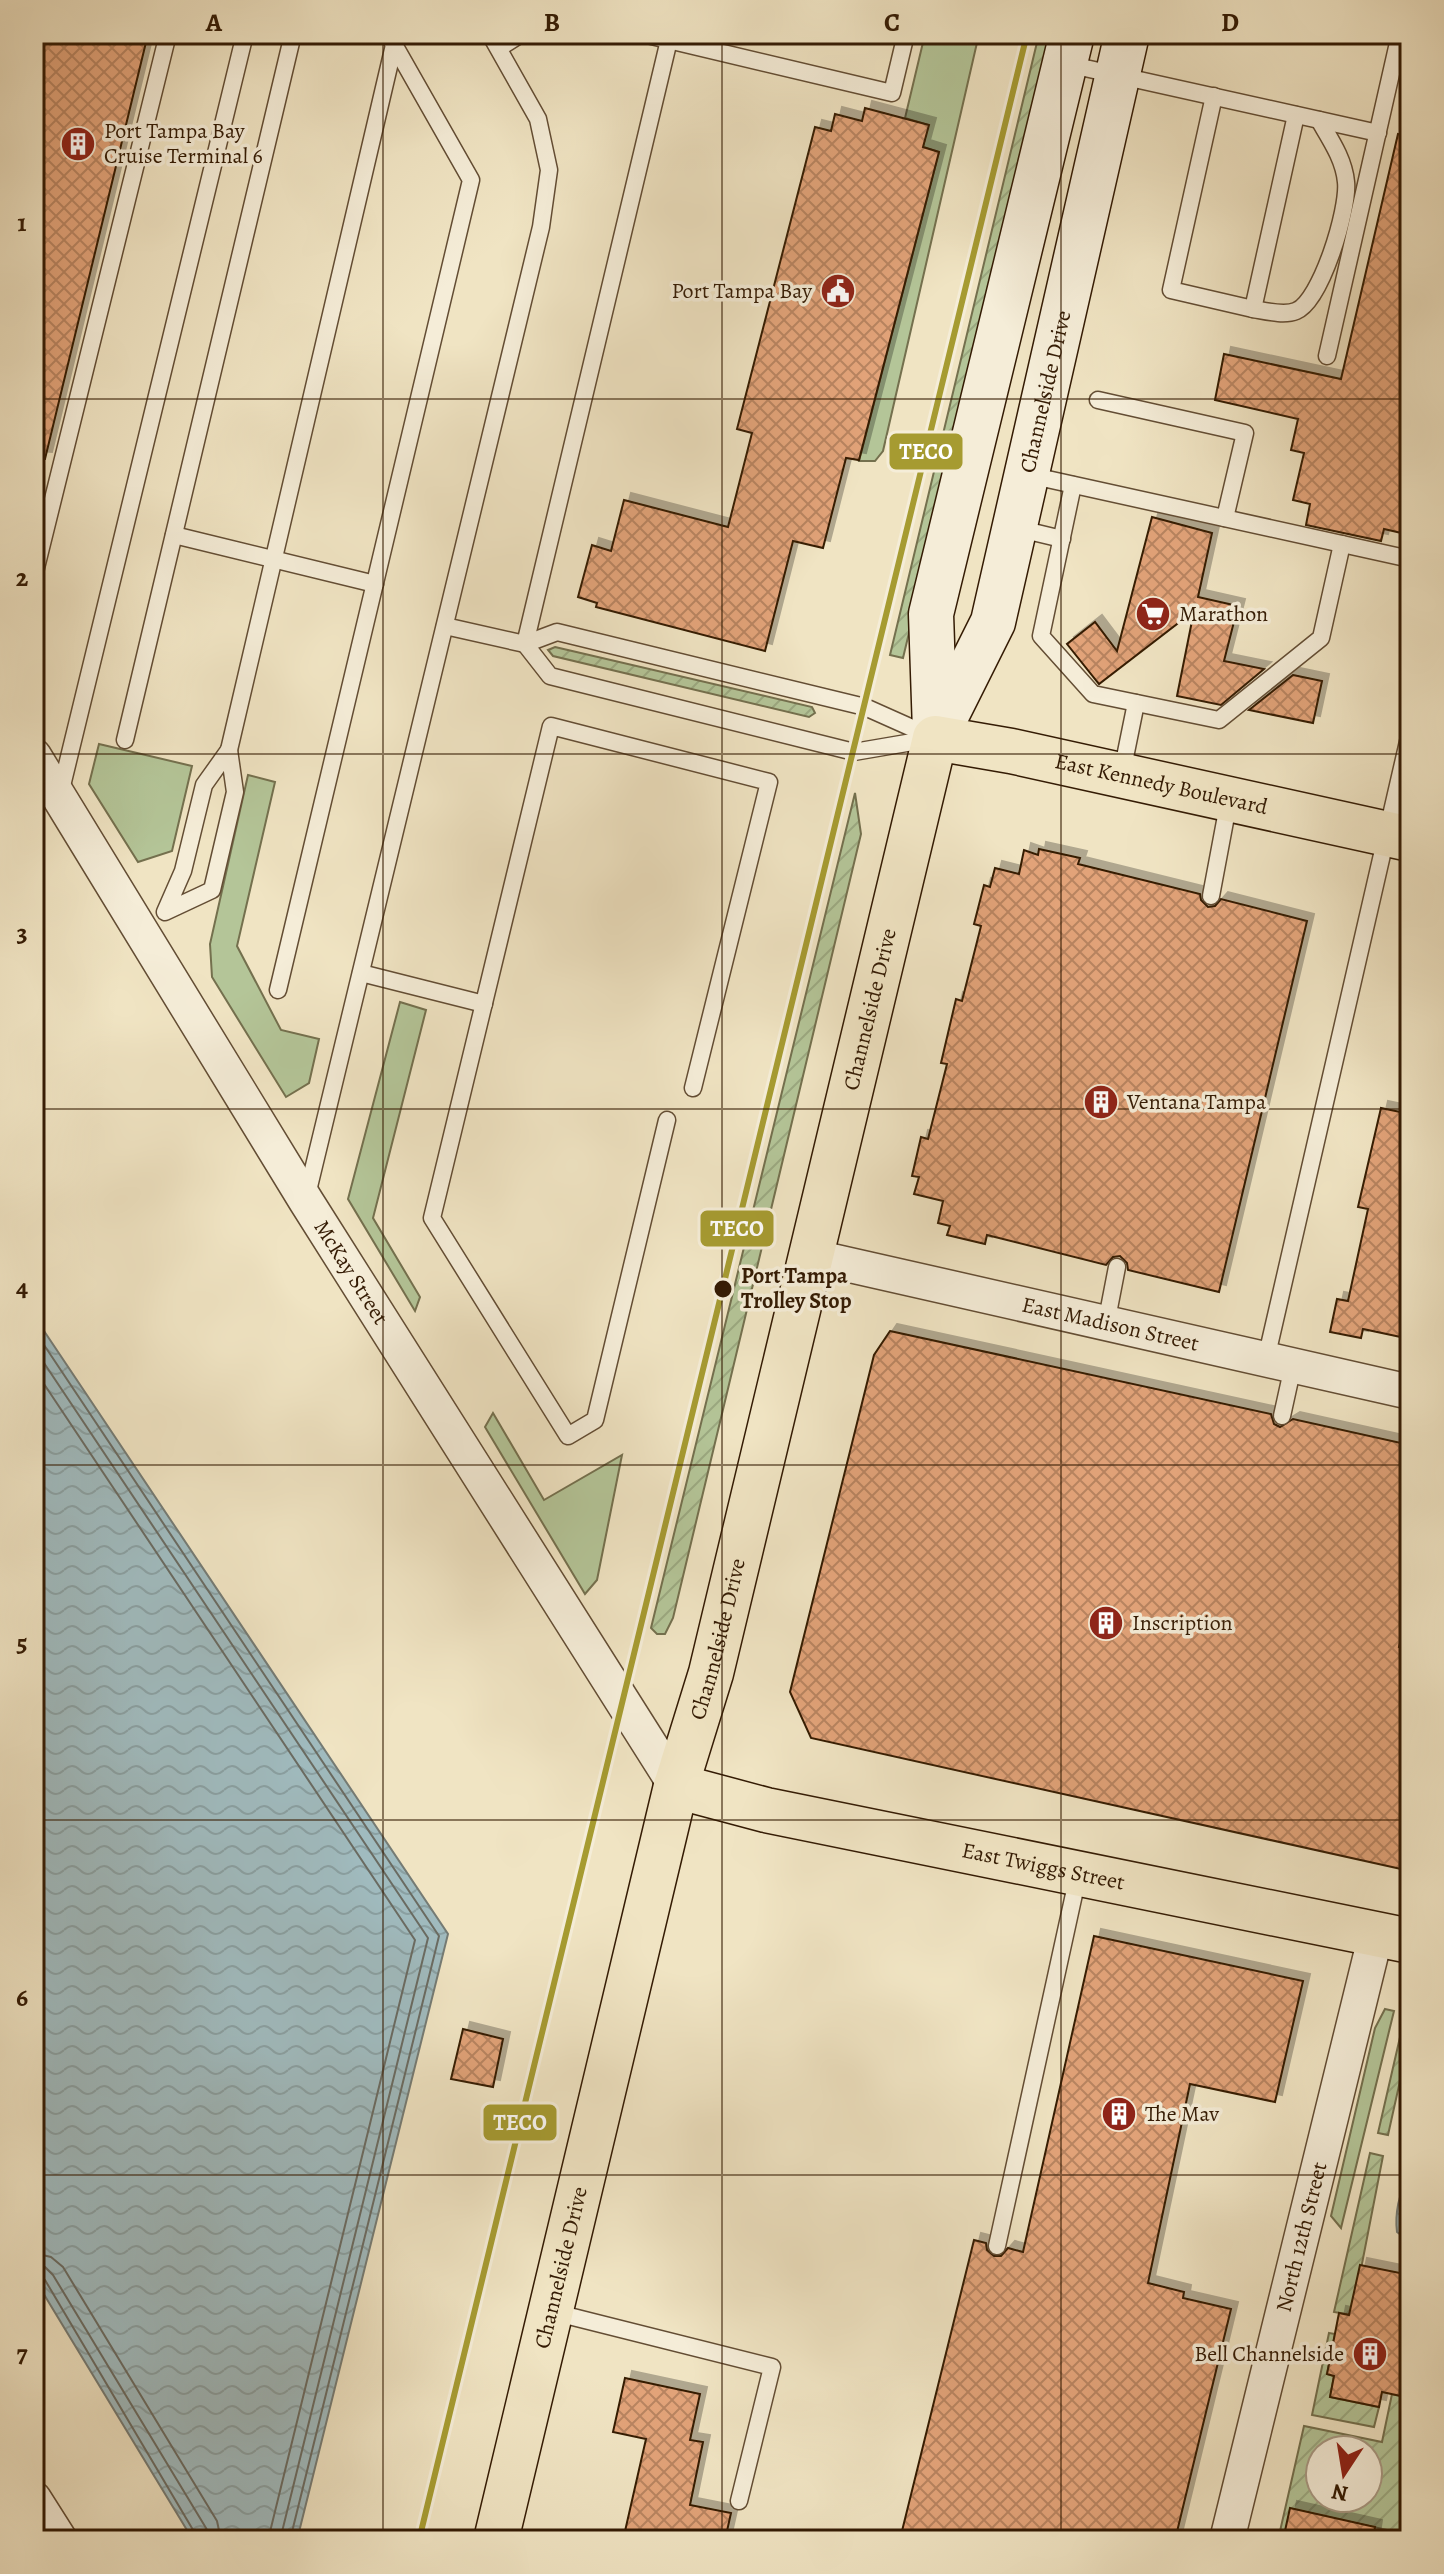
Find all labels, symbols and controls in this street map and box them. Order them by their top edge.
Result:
text: A [205,5,223,40]
text: B [544,5,560,40]
text: C [884,5,900,40]
text: D [1221,5,1239,40]
place label: Port Tampa Bay Cruise Terminal 6 [104,116,263,171]
building icon: Port Tampa Bay Cruise Terminal 6 [59,125,97,163]
text: 1 [17,205,27,240]
public building icon: Port Tampa Bay [819,272,857,310]
place label: Port Tampa Bay [671,276,812,306]
street label: Channelside Drive [1012,307,1079,476]
line badge: TECO [888,432,964,471]
text: TECO [899,437,953,467]
text: 2 [16,560,29,595]
supermarket icon: Marathon [1134,595,1172,633]
place label: Marathon [1179,599,1268,629]
street label: East Kennedy Boulevard [1052,746,1271,822]
text: 3 [16,915,28,950]
street label: Channelside Drive [836,925,904,1093]
building icon: Ventana Tampa [1082,1083,1120,1121]
place label: Ventana Tampa [1126,1087,1267,1117]
line badge: TECO [699,1209,775,1248]
street label: McKay Street [307,1214,396,1331]
text: TECO [710,1214,764,1244]
place label: Port Tampa Trolley Stop [741,1261,852,1316]
text: 4 [16,1270,28,1305]
marker: Port Tampa Trolley Stop [712,1278,734,1300]
street label: East Madison Street [1019,1290,1202,1359]
street label: Channelside Drive [682,1555,753,1724]
building icon: Inscription [1087,1604,1125,1642]
place label: Inscription [1132,1608,1233,1638]
text: 5 [16,1625,28,1660]
street label: East Twiggs Street [959,1835,1127,1898]
text: 6 [16,1980,28,2015]
building icon: The Mav [1100,2095,1138,2133]
place label: The Mav [1145,2099,1219,2129]
line badge: TECO [482,2103,558,2142]
text: TECO [493,2108,547,2138]
street label: North 12th Street [1269,2159,1334,2315]
street label: Channelside Drive [527,2184,595,2352]
building icon: Bell Channelside [1351,2335,1389,2373]
text: 7 [16,2336,28,2371]
place label: Bell Channelside [1194,2339,1344,2369]
north arrow [1304,2434,1384,2514]
text: N [1329,2476,1351,2509]

